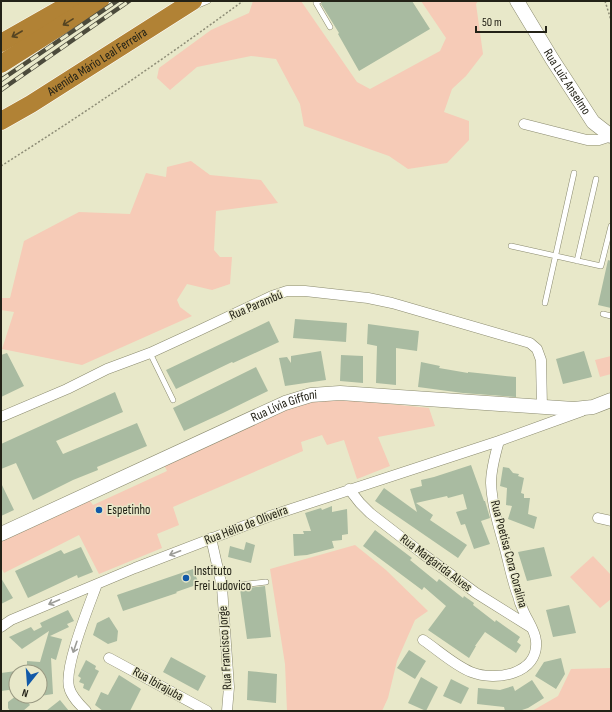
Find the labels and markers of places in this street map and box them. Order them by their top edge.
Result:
place label: Espetinho [107,502,151,518]
marker: Espetinho [94,505,104,515]
place label: Instituto Frei Ludovico [194,563,251,594]
marker: Instituto Frei Ludovico [181,573,191,583]

